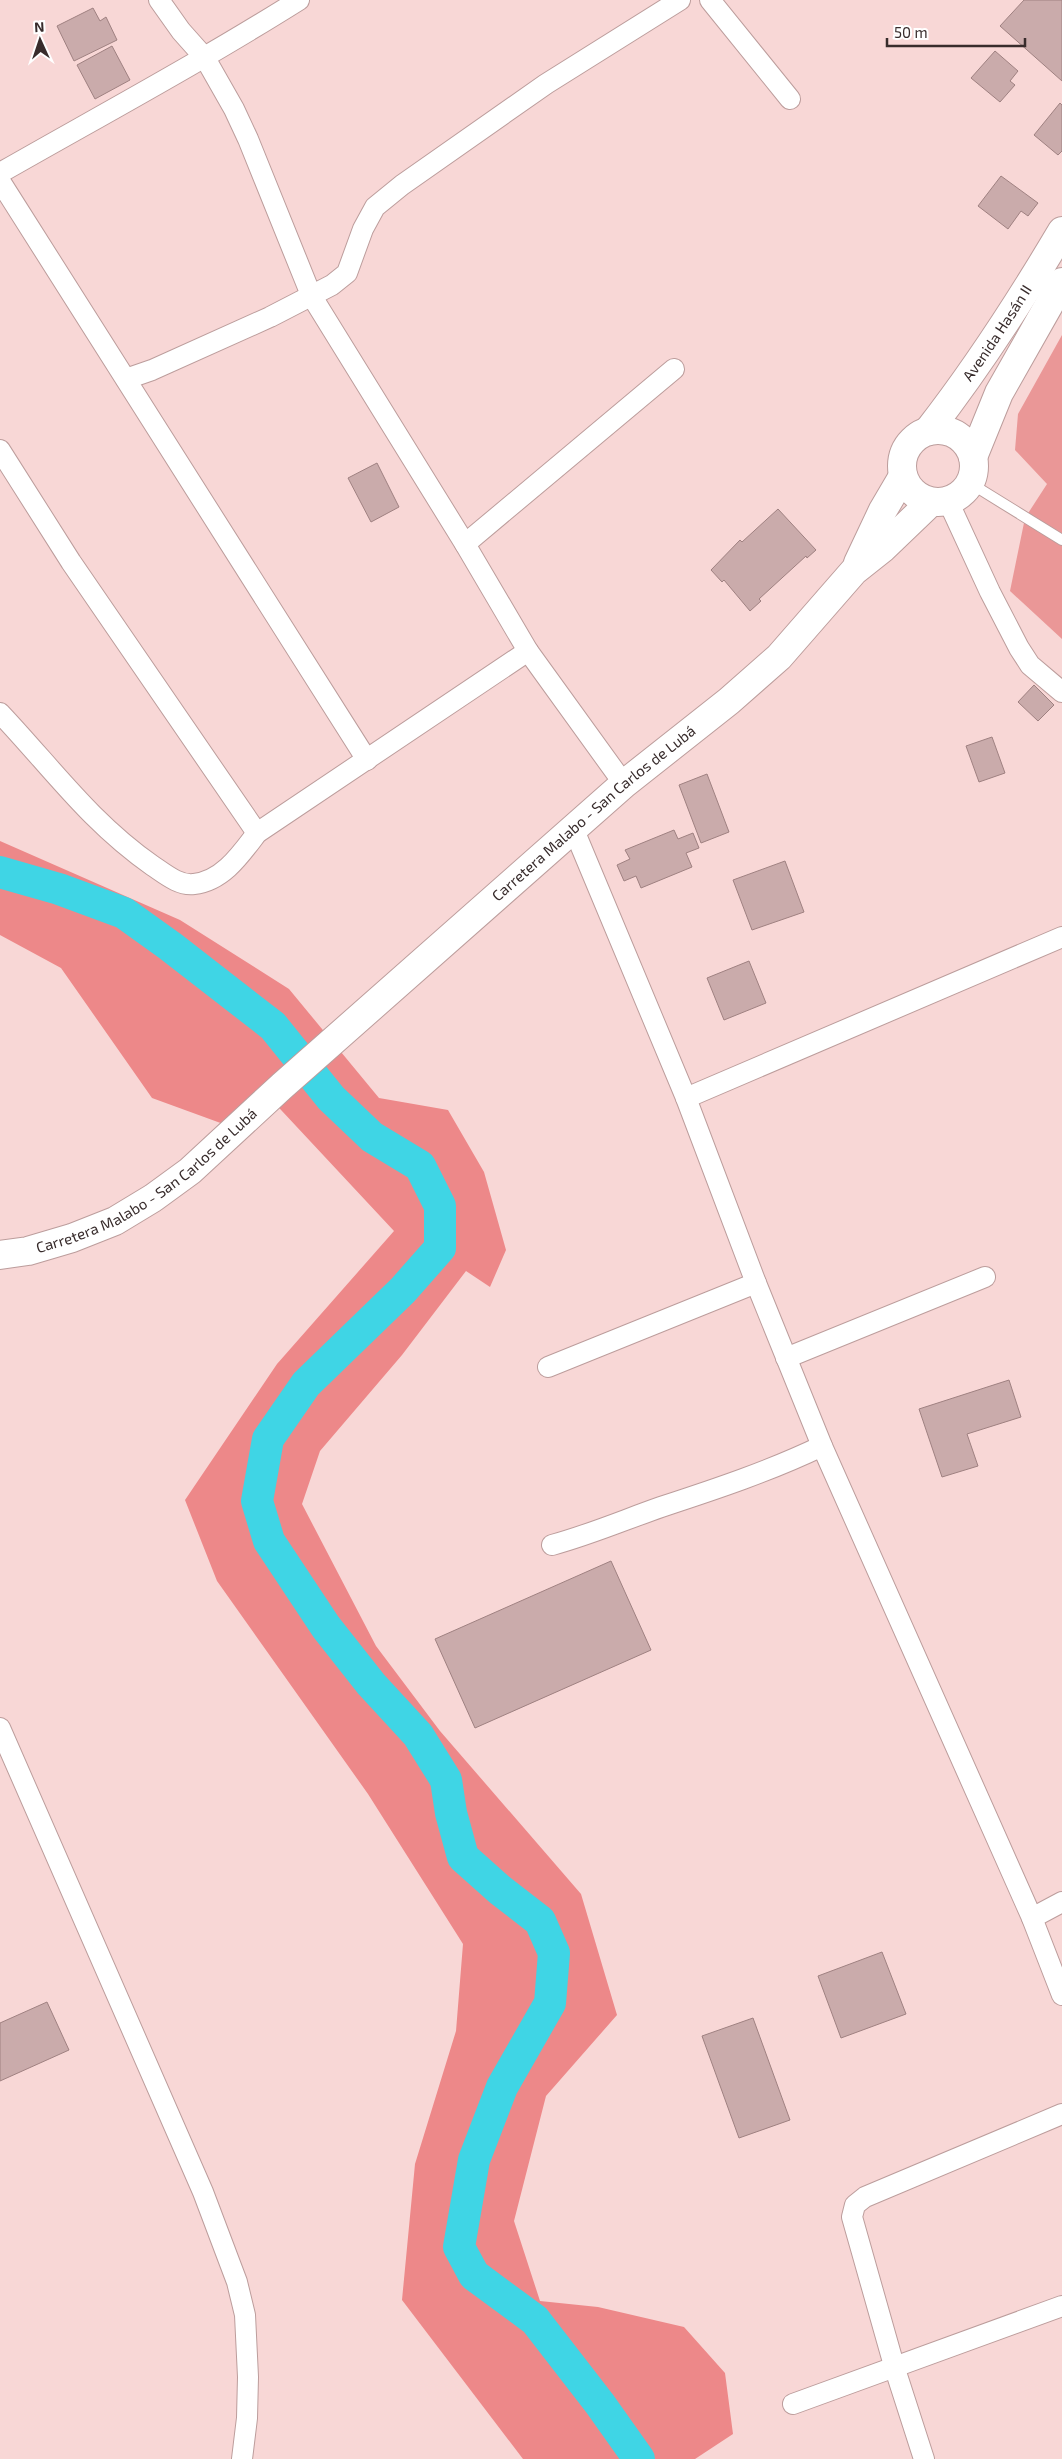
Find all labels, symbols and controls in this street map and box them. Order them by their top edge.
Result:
north arrow [15,15,65,65]
scale bar [887,15,1024,47]
text: N [34,18,45,35]
text: 50 m [894,23,928,41]
street label: Avenida Hasán II [958,281,1035,384]
street label: Carretera Malabo - San Carlos de Lubá [488,721,698,904]
street label: Carretera Malabo - San Carlos de Lubá [34,1104,260,1256]

